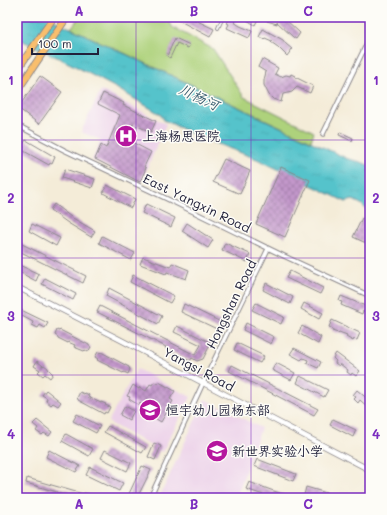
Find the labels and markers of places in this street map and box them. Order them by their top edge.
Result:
hospital icon: 上海杨思医院 [113,123,139,149]
place label: 上海杨思医院 [142,127,220,144]
school or university icon: 恒宇幼儿园杨东部 [137,397,163,423]
place label: 恒宇幼儿园杨东部 [166,401,270,418]
school or university icon: 新世界实验小学 [204,438,230,464]
place label: 新世界实验小学 [232,442,323,459]

